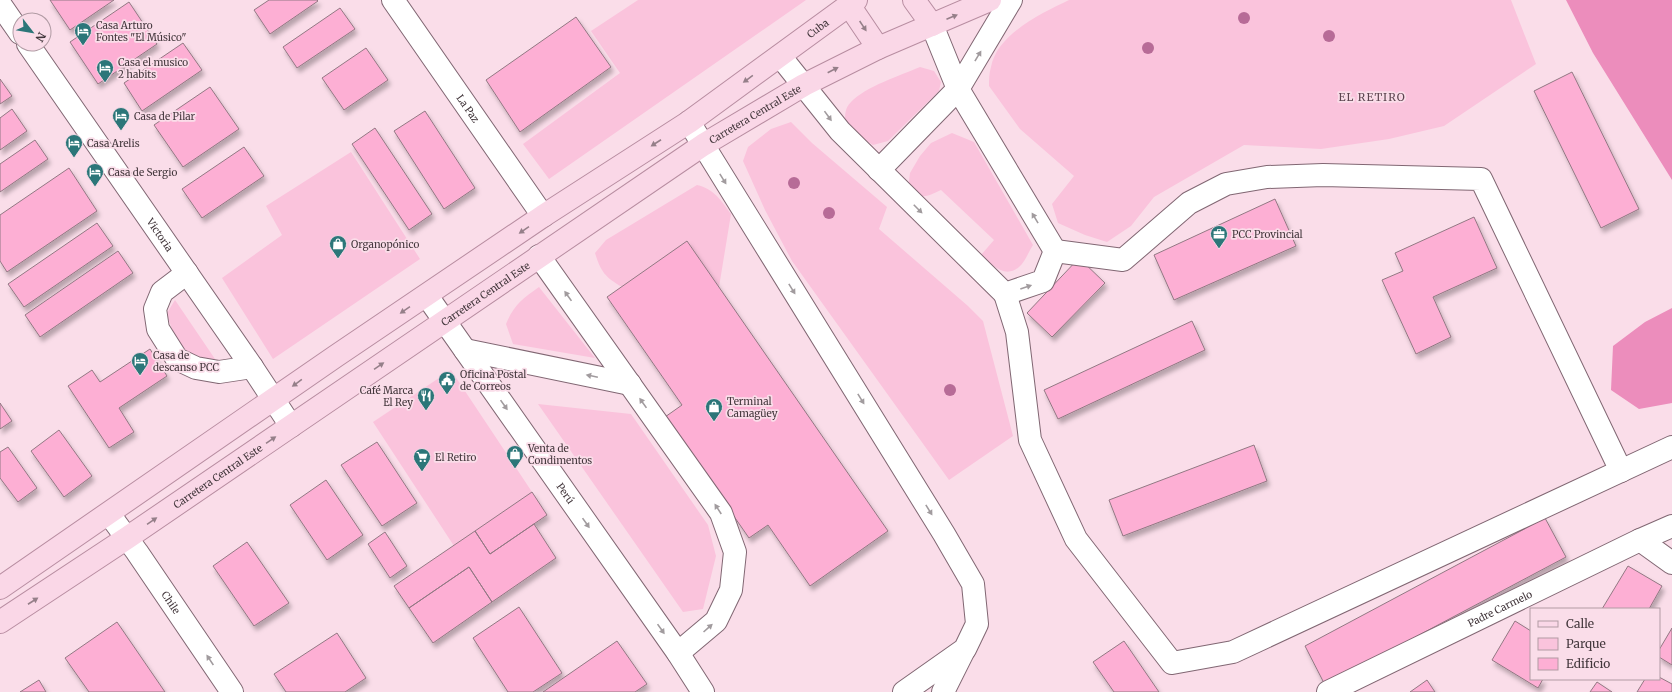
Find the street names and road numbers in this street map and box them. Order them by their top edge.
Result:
street label: Cuba [804,15,832,40]
street label: Carretera Central Este [707,82,803,147]
street label: La Paz [454,92,483,125]
street label: Victoria [144,215,177,254]
street label: Carretera Central Este [438,259,532,328]
street label: Carretera Central Este [171,441,265,511]
street label: Perú [554,480,577,506]
street label: Padre Carmelo [1465,587,1534,630]
street label: Chile [159,588,183,616]

